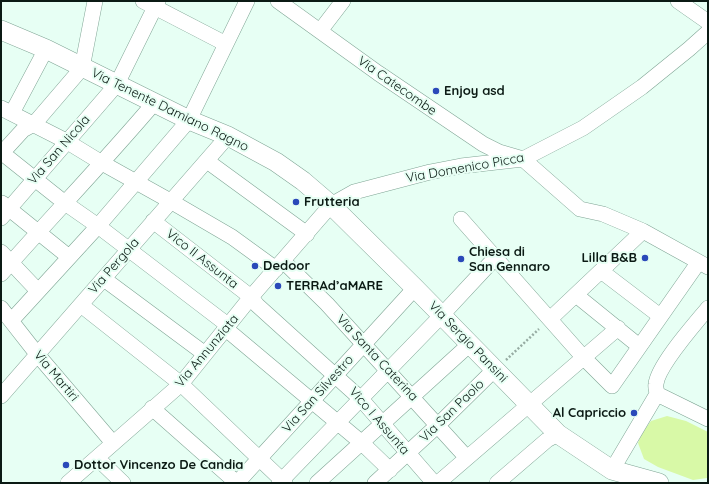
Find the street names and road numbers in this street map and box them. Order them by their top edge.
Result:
street label: Via Catecombe [355,53,439,119]
street label: Via Tenente Damiano Ragno [89,65,251,155]
street label: Via San Nicola [25,112,93,188]
street label: Via Domenico Picca [405,150,525,186]
street label: Vico II Assunta [163,226,241,292]
street label: Via Pergola [85,235,143,297]
street label: Via Sergio Pansini [425,298,511,386]
street label: Via Annunziata [172,311,242,391]
street label: Via Santa Caterina [333,311,421,405]
street label: Via Martiri [30,347,82,405]
street label: Via San Silvestro [279,352,357,436]
street label: Via San Paolo [417,376,487,446]
street label: Vico I Assunta [346,384,412,458]

